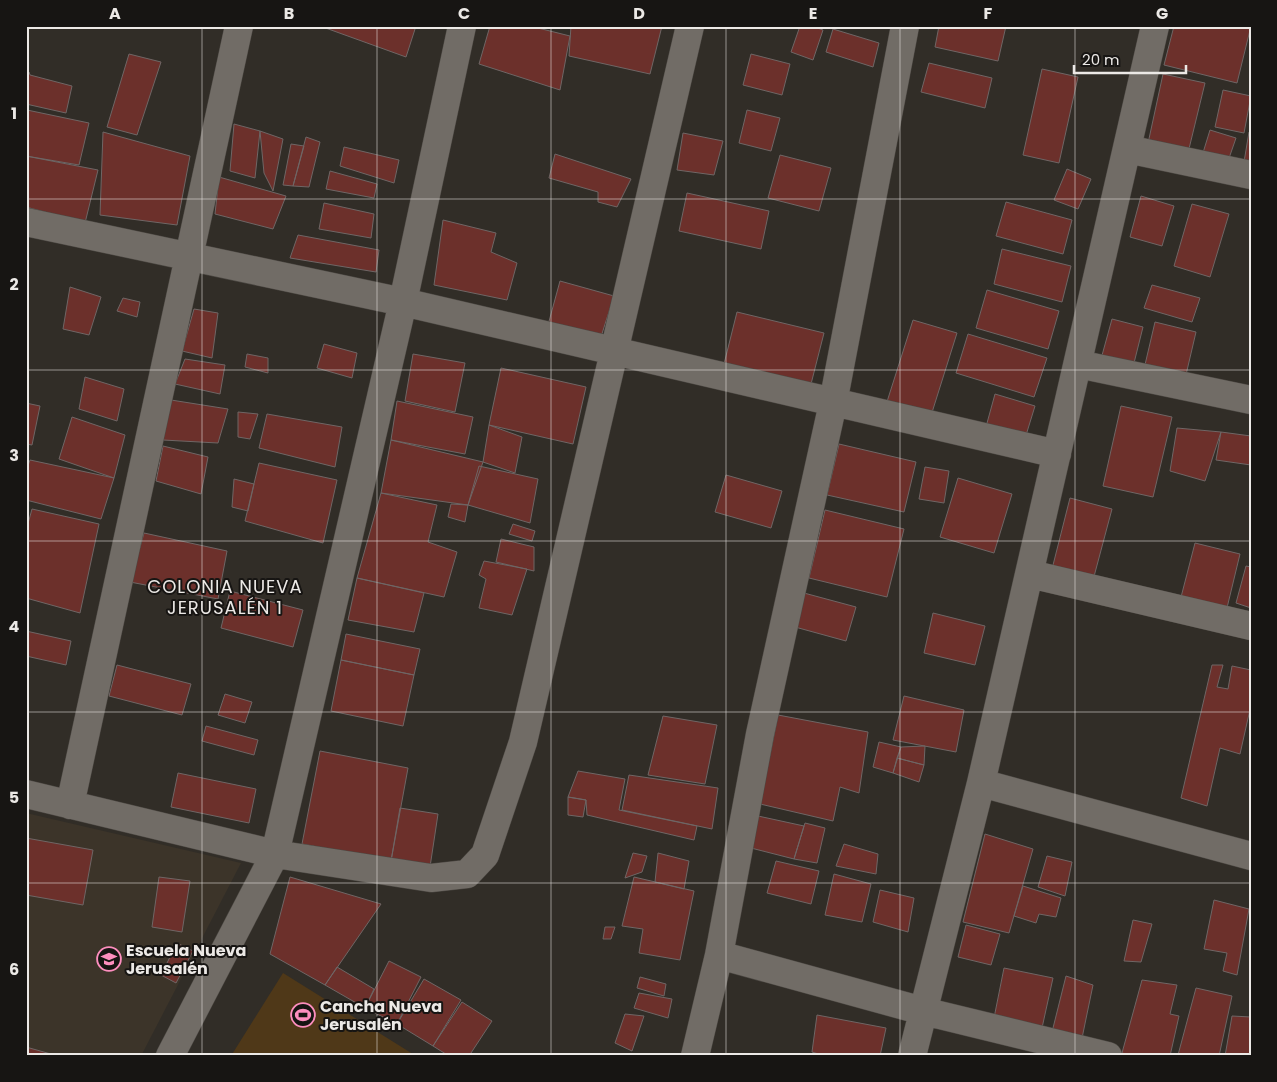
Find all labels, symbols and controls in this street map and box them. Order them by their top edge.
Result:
text: A [109,2,121,25]
text: B [284,2,294,25]
text: C [458,2,470,25]
text: D [633,2,645,25]
text: E [809,2,817,25]
text: F [984,2,993,25]
text: G [1156,2,1168,25]
scale bar [1074,42,1187,74]
text: 20 m [1082,49,1120,70]
text: 1 [11,102,17,125]
text: 2 [9,273,19,296]
text: 3 [9,444,19,467]
district label: COLONIA NUEVA JERUSALÉN 1 [147,574,303,620]
text: 4 [9,615,20,638]
text: 5 [9,786,19,809]
place label: Escuela Nueva Jerusalén [126,939,246,980]
school or university icon: Escuela Nueva Jerusalén [96,946,122,972]
text: 6 [9,958,19,981]
place label: Cancha Nueva Jerusalén [320,995,442,1036]
sports icon: Cancha Nueva Jerusalén [290,1002,316,1028]

